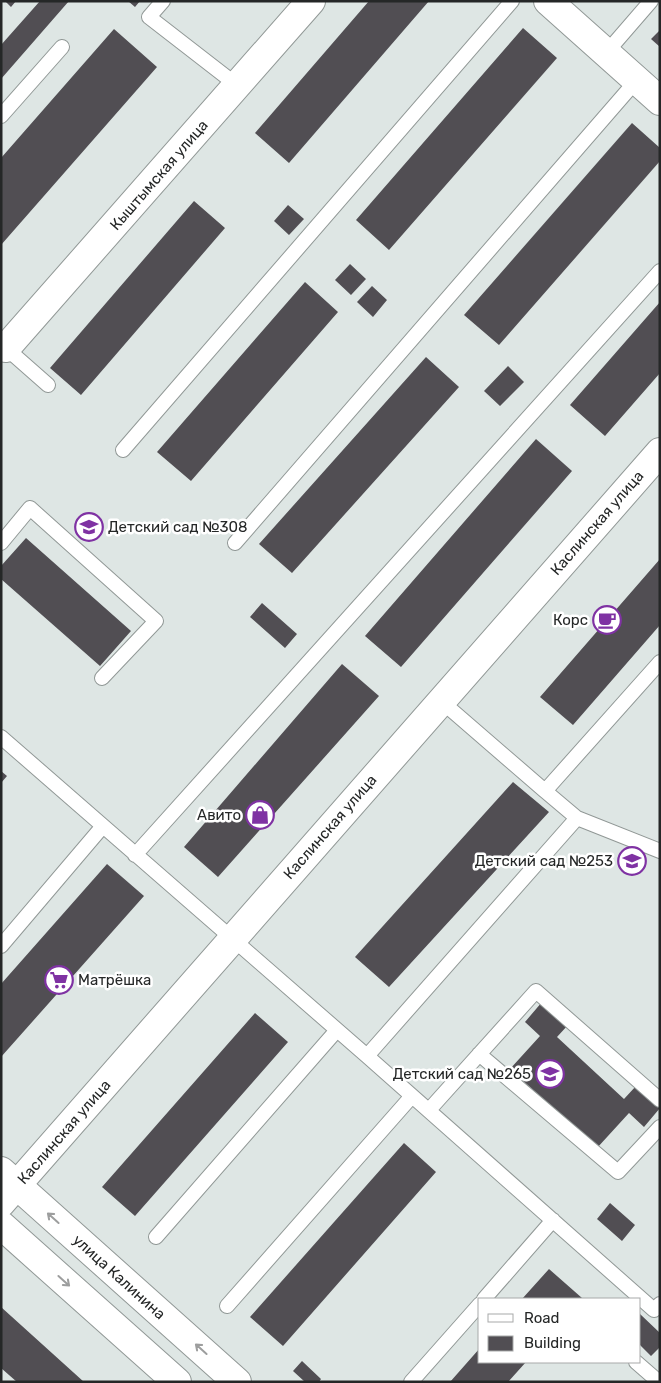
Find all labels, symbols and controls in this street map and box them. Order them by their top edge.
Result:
street label: Кыштымская улица [106,116,212,234]
street label: Каслинская улица [547,467,647,579]
school or university icon: Детский сад №308 [74,512,104,542]
place label: Детский сад №308 [108,518,248,536]
cafe icon: Корс [592,605,622,635]
place label: Корс [553,611,588,629]
street label: Каслинская улица [280,771,380,883]
shop icon: Авито [245,800,275,830]
place label: Авито [197,806,241,824]
school or university icon: Детский сад №253 [617,846,647,876]
place label: Детский сад №253 [475,852,613,870]
supermarket icon: Матрёшка [44,965,74,995]
place label: Матрёшка [78,971,151,989]
school or university icon: Детский сад №265 [535,1059,565,1089]
place label: Детский сад №265 [393,1065,531,1083]
street label: Каслинская улица [14,1076,114,1188]
one-way arrow [47,1212,60,1224]
street label: улица Калинина [69,1231,169,1323]
one-way arrow [57,1275,70,1287]
legend [478,1298,641,1363]
text: Road [524,1309,560,1327]
text: Building [524,1334,581,1352]
one-way arrow [194,1343,207,1355]

